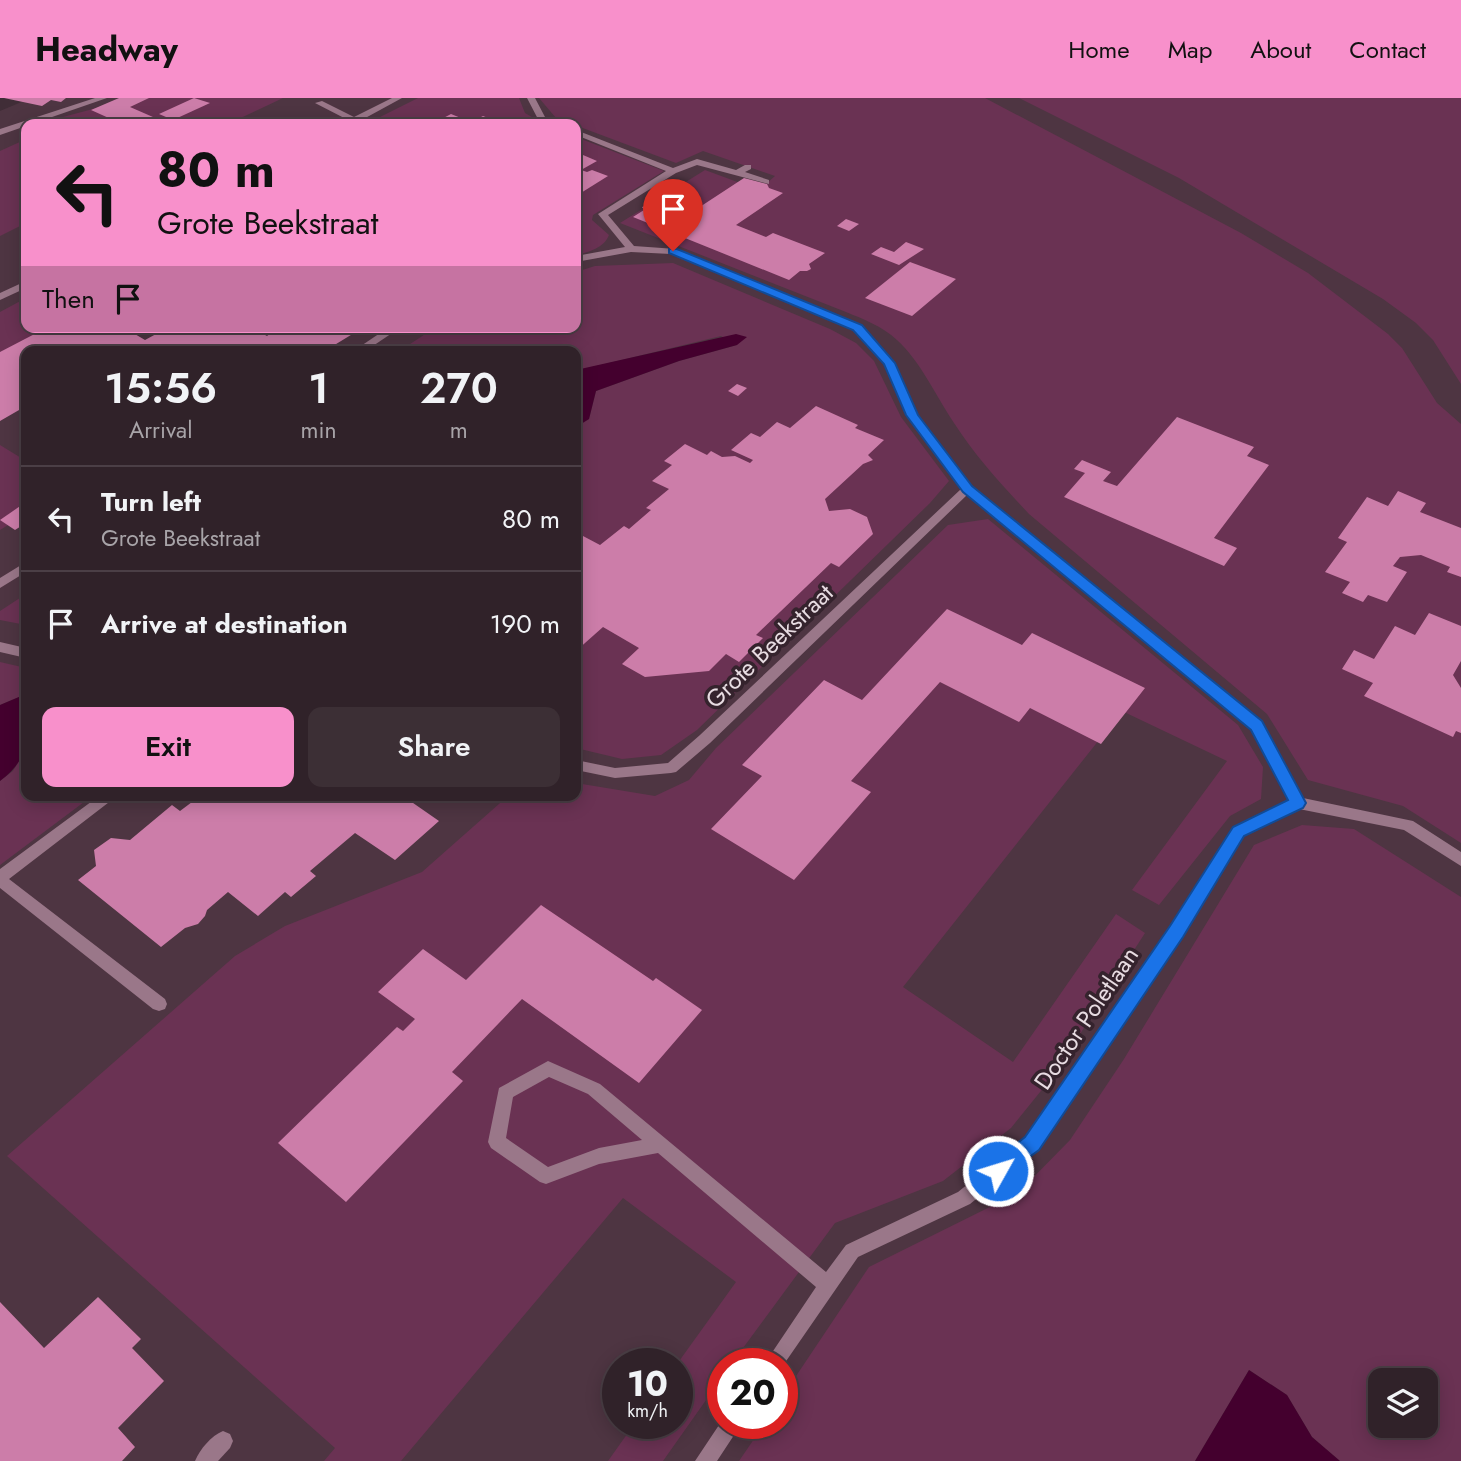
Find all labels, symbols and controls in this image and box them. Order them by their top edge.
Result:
text: Headway [35,26,178,73]
text: Home [1068,32,1130,67]
text: Map [1168,32,1212,67]
text: About [1250,32,1311,67]
text: Contact [1349,32,1426,67]
text: 80 m [157,135,275,205]
icon: left [42,147,133,238]
pin [643,179,703,251]
icon: arrive [654,190,692,228]
text: Grote Beekstraat [157,200,378,246]
text: Then [42,280,95,318]
icon: arrive [109,280,147,318]
text: 15:56 [104,358,217,419]
text: 1 [308,358,329,419]
text: 270 [420,358,498,419]
text: Arrival [129,413,192,447]
text: min [301,413,337,447]
text: m [450,413,468,447]
text: Turn left [101,483,201,521]
icon: left [42,500,80,538]
text: 80 m [502,500,560,538]
text: Grote Beekstraat [101,521,260,555]
street label: Grote Beekstraat [697,576,841,716]
icon: arrive [42,605,80,643]
text: Arrive at destination [101,605,348,643]
text: 190 m [490,605,560,643]
button: Exit [42,707,294,787]
button: Share [308,707,560,787]
street label: Doctor Poletlaan [1025,940,1147,1096]
position arrow [961,1134,1035,1208]
speed limit sign: 20 [707,1348,798,1439]
text: 10 [627,1359,668,1409]
map controls [1368,1368,1438,1438]
button: layers [1368,1368,1438,1438]
text: km/h [627,1398,668,1424]

